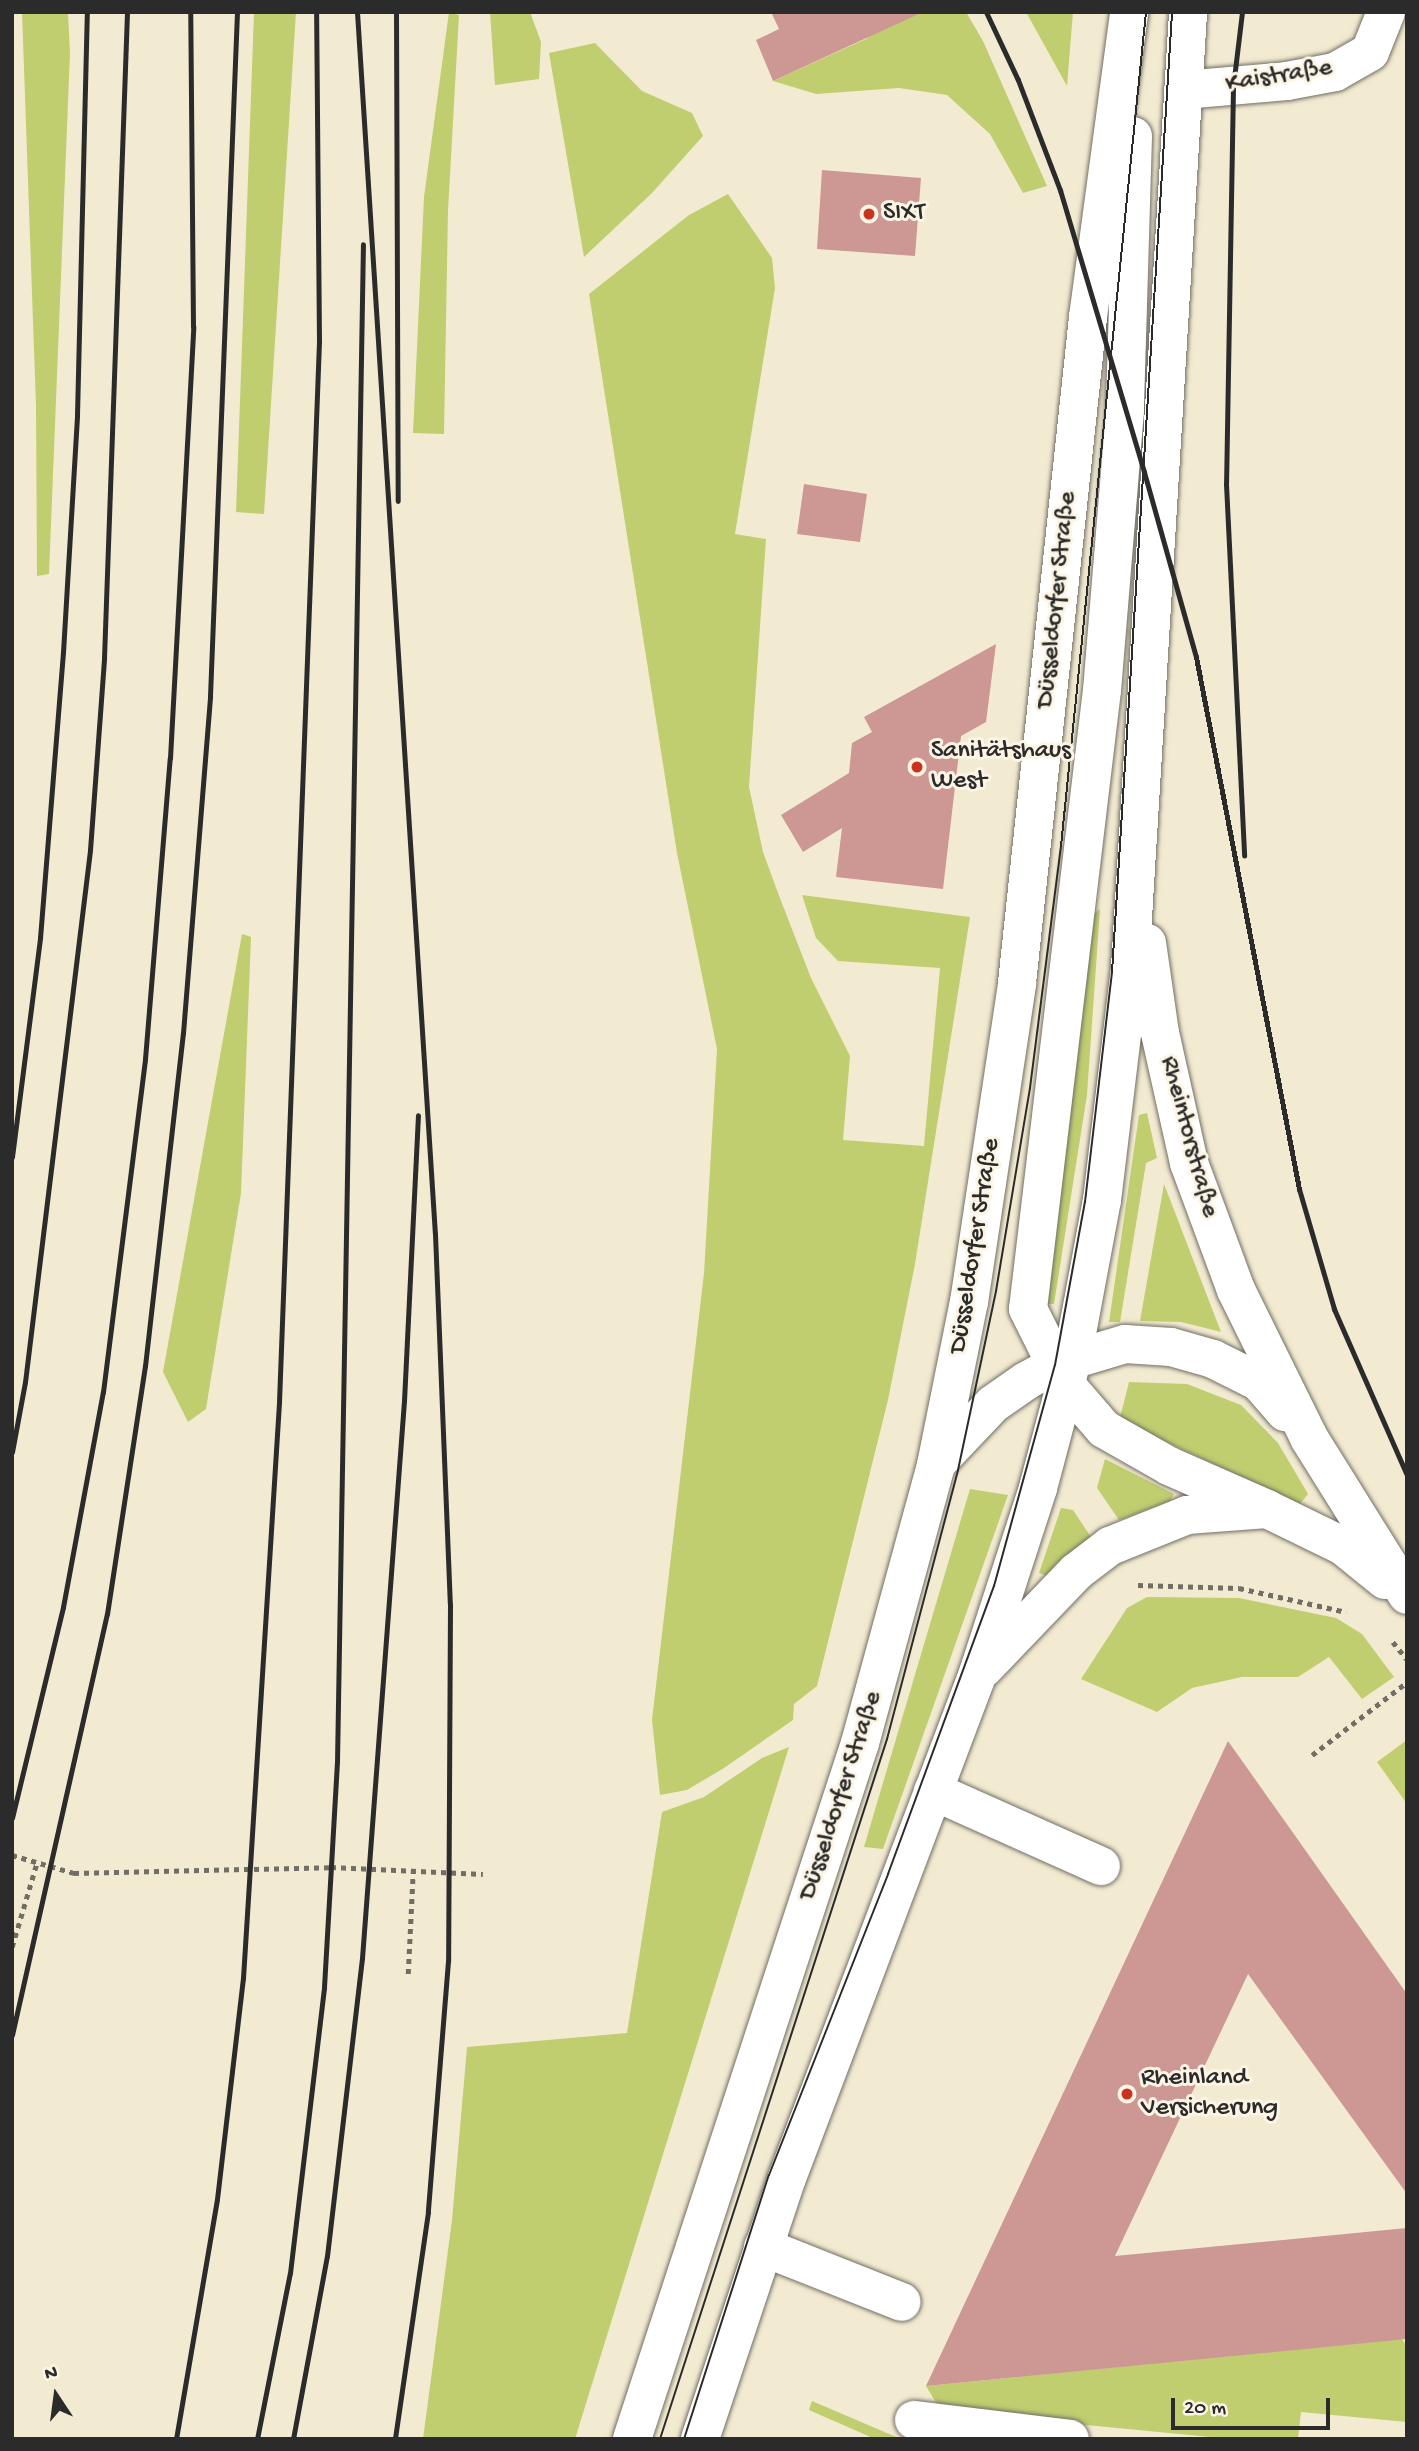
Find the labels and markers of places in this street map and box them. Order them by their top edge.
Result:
place label: SIXT [883,198,925,230]
marker: SIXT [861,206,877,222]
place label: Sanitätshaus West [931,736,1071,798]
marker: Sanitätshaus West [909,759,925,775]
place label: Rheinland Versicherung [1141,2063,1278,2124]
marker: Rheinland Versicherung [1119,2086,1135,2102]

